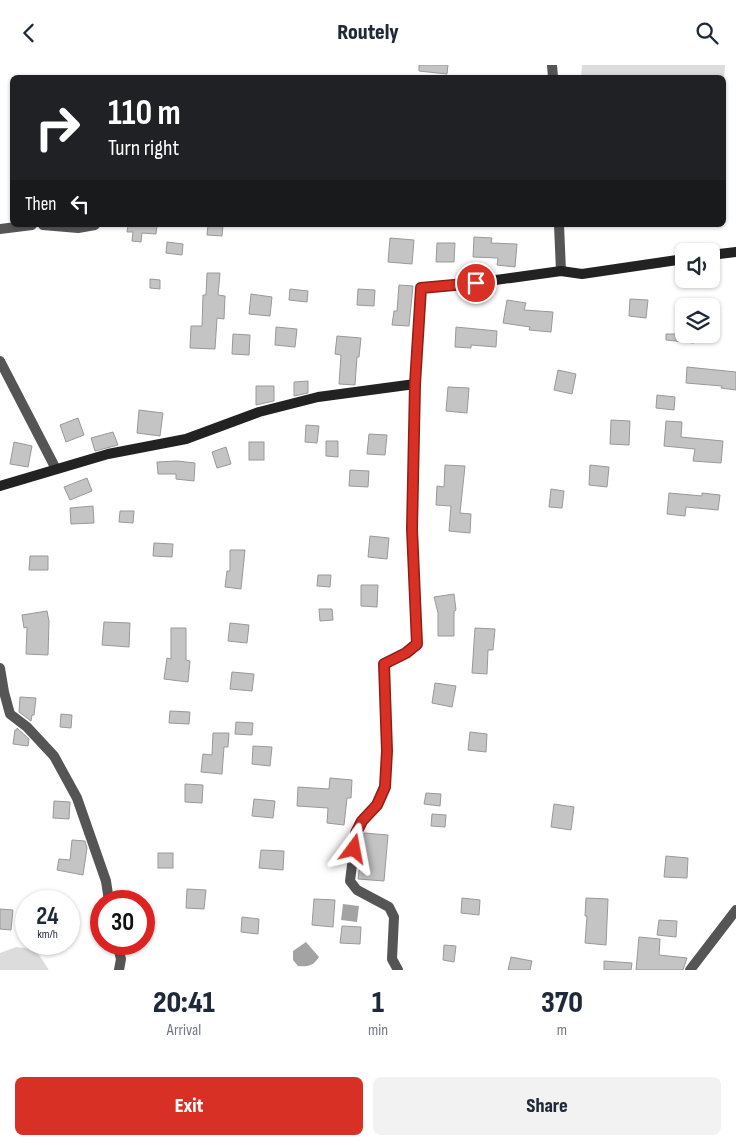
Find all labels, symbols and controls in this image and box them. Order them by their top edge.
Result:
icon: back [15,19,43,47]
text: Routely [337,19,399,46]
icon: search [693,19,721,47]
text: 110 m [108,92,181,135]
icon: right [25,95,90,160]
text: Turn right [108,135,179,162]
icon: left [66,190,94,218]
text: Then [25,193,56,216]
map controls [675,243,720,343]
button: sound [675,243,720,288]
pin [455,262,497,304]
icon: arrive [462,269,490,297]
button: layers [675,298,720,343]
position arrow [327,822,379,874]
speed limit sign: 30 [90,890,155,955]
text: 24 [36,901,59,932]
text: km/h [37,927,58,942]
text: 20:41 [153,985,215,1021]
text: 1 [372,985,384,1021]
text: 370 [541,985,583,1021]
text: Arrival [167,1021,201,1040]
text: min [368,1021,388,1040]
text: m [557,1021,567,1040]
button: Exit [15,1077,363,1135]
button: Share [373,1077,721,1135]

